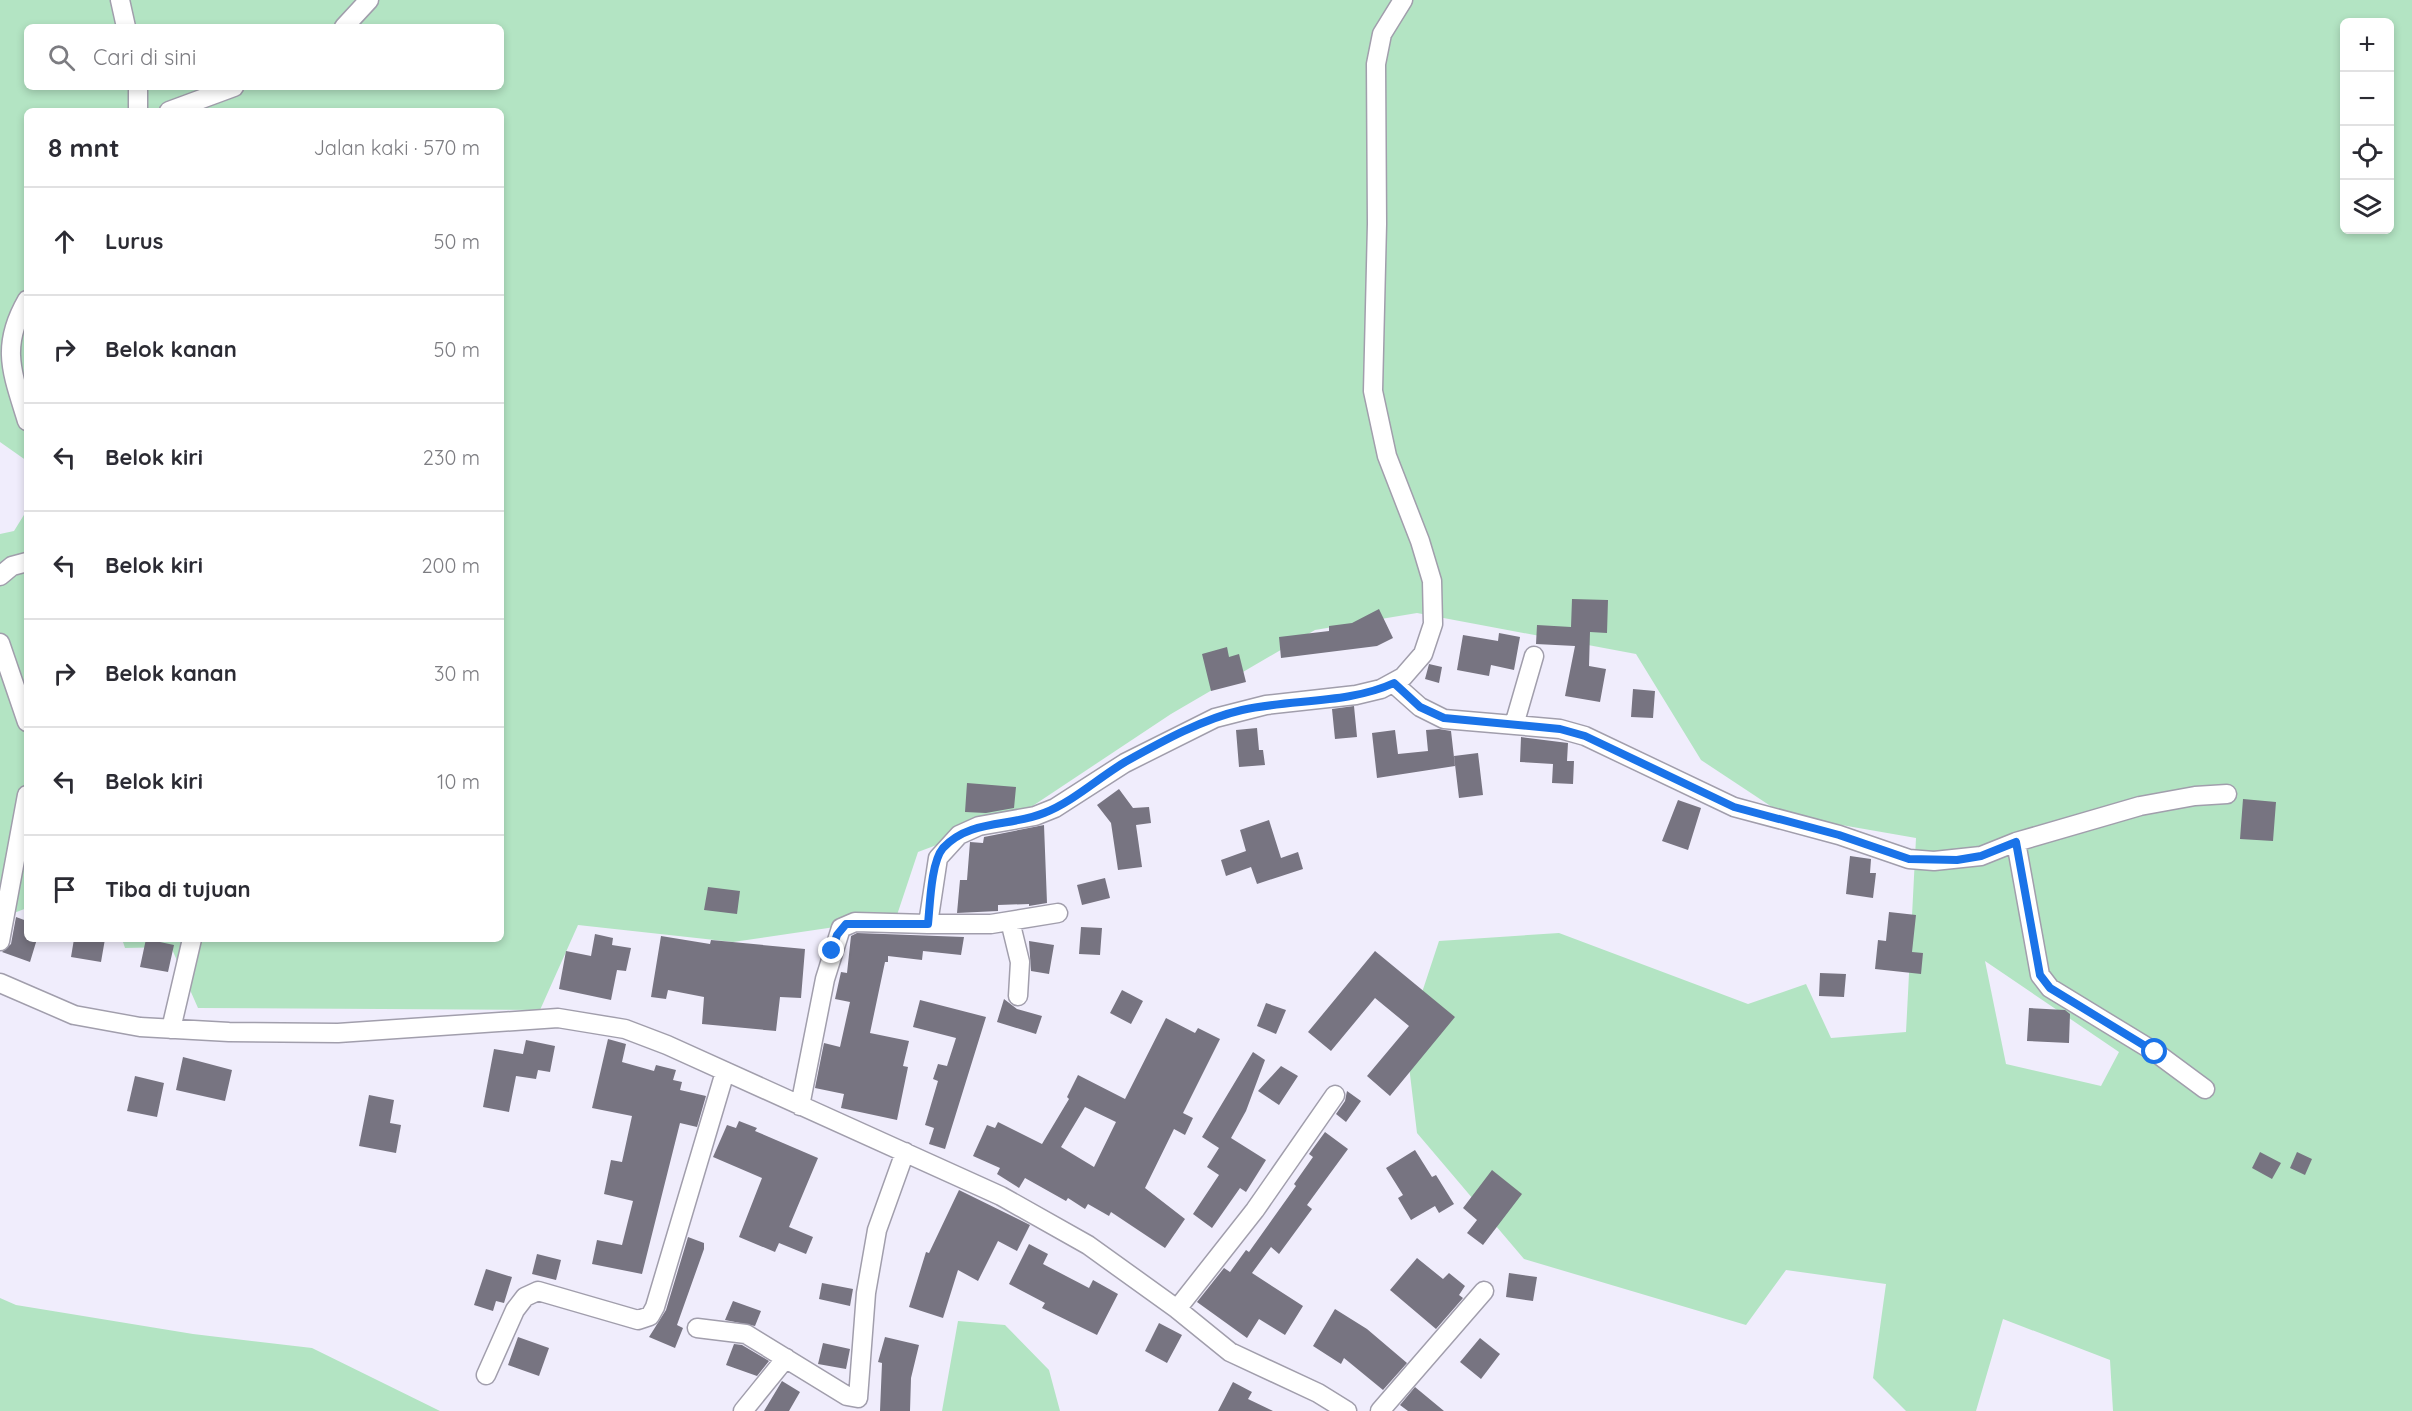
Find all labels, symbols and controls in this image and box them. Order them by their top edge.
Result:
map controls [2340,18,2394,234]
button: + [2340,18,2394,72]
search box [24,24,504,90]
icon: search [45,41,78,74]
text: Cari di sini [93,43,196,71]
button: − [2340,72,2394,126]
button: locate [2340,126,2394,180]
text: 8 mnt [48,131,120,164]
text: Jalan kaki · 570 m [313,135,480,160]
button: layers [2340,180,2394,234]
icon: ahead [48,225,81,258]
text: Lurus [105,227,163,255]
text: 50 m [434,229,480,254]
icon: right [48,333,81,366]
text: Belok kanan [105,335,237,363]
text: 50 m [434,337,480,362]
icon: left [48,441,81,474]
text: Belok kiri [105,443,203,471]
text: 230 m [423,445,480,470]
icon: left [48,549,81,582]
text: Belok kiri [105,551,203,579]
text: 200 m [421,553,480,578]
icon: right [48,657,81,690]
text: Belok kanan [105,659,237,687]
text: 30 m [434,661,480,686]
icon: left [48,765,81,798]
text: Belok kiri [105,767,203,795]
text: 10 m [437,769,480,794]
icon: arrive [48,873,81,906]
text: Tiba di tujuan [105,875,251,903]
route end [818,937,844,963]
route start [2141,1038,2167,1064]

